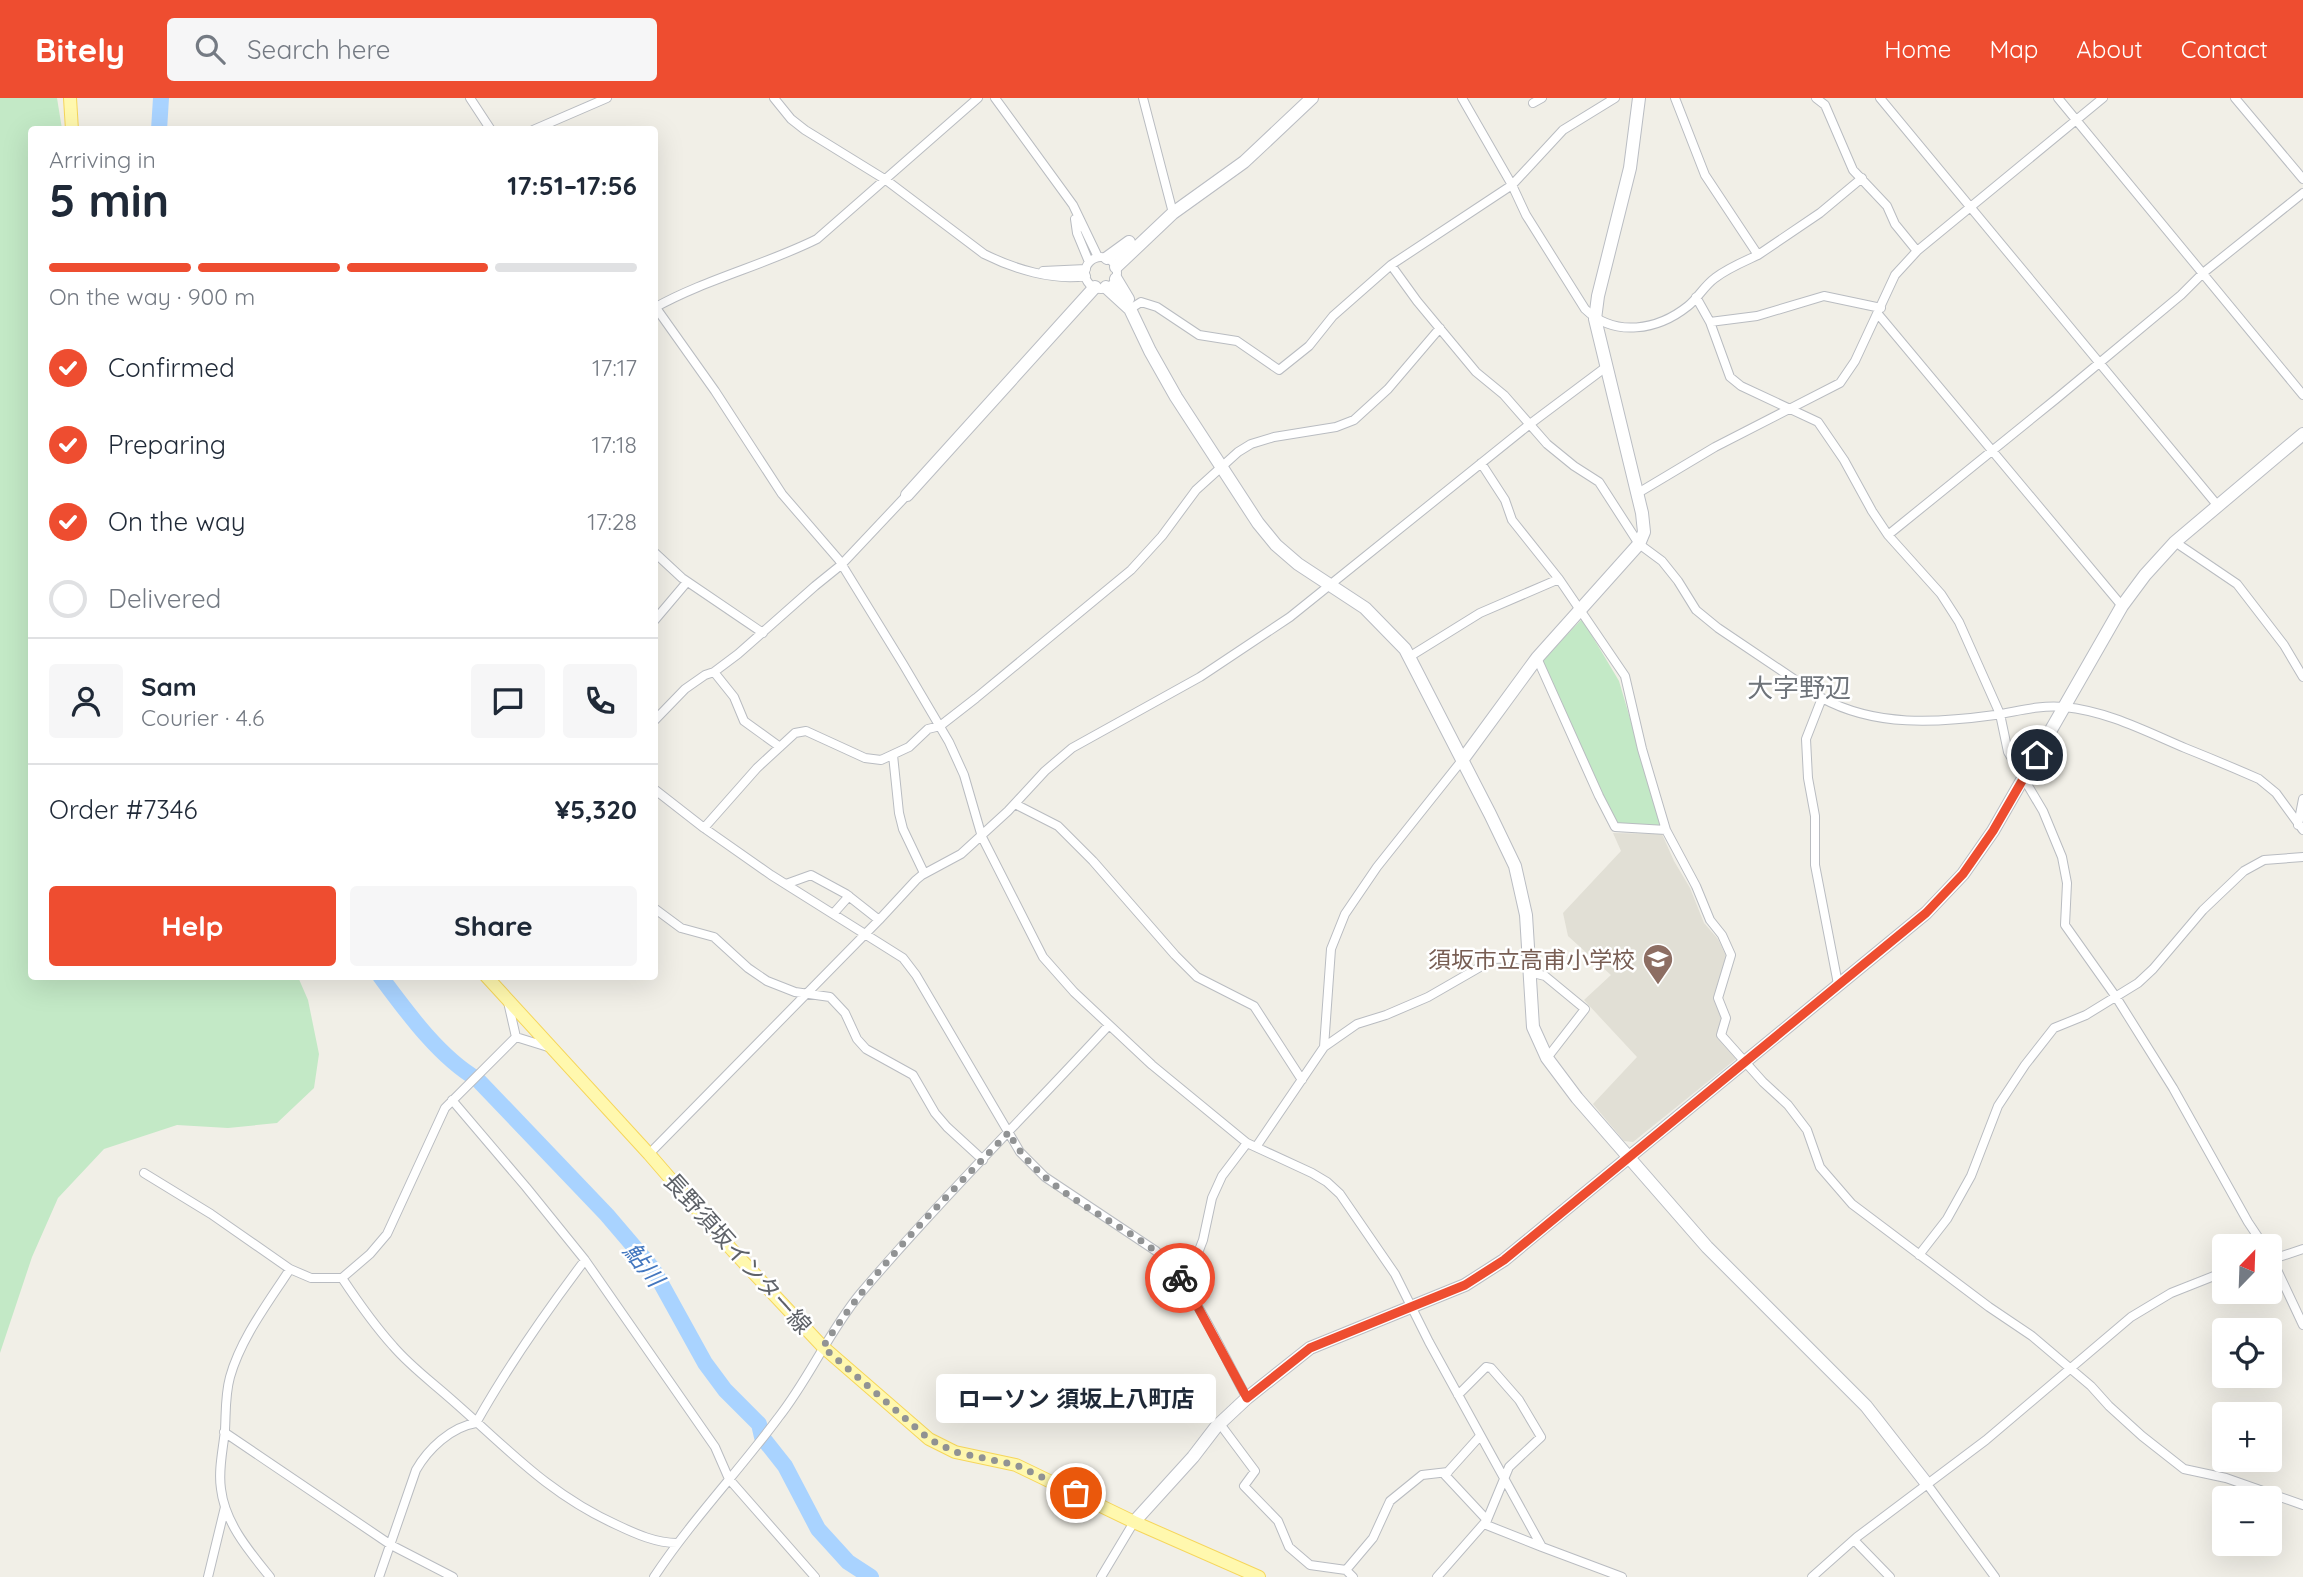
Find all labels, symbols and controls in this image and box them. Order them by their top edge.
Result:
search box [167,18,657,81]
text: Bitely [35,29,125,70]
icon: search [191,30,229,68]
text: Search here [247,33,391,66]
text: Home [1884,34,1951,64]
text: Map [1989,34,2038,64]
text: About [2076,34,2143,64]
text: Contact [2181,34,2268,64]
text: Arriving in [49,145,156,174]
text: 17:51–17:56 [507,169,637,202]
text: 5 min [49,171,169,229]
text: On the way · 900 m [49,282,255,311]
icon: check [49,349,87,387]
text: Confirmed [108,351,235,384]
text: 17:17 [592,353,637,382]
icon: check [49,426,87,464]
text: Preparing [108,428,226,461]
text: 17:18 [591,430,637,459]
icon: check [49,503,87,541]
text: On the way [108,505,246,538]
text: 17:28 [587,507,637,536]
text: Delivered [108,582,221,615]
button: person [49,664,123,738]
button: chat [471,664,545,738]
button: phone [563,664,637,738]
text: Sam [141,670,197,703]
district label: 大字野辺 [1747,671,1851,704]
text: Courier · 4.6 [141,703,264,732]
pin [2007,725,2067,785]
icon: home [2018,736,2056,774]
text: Order #7346 [49,793,198,826]
text: ¥5,320 [555,793,637,826]
button: Help [49,886,336,966]
button: Share [350,886,637,966]
school or university icon: 須坂市立高甫小学校 [1641,942,1675,986]
place label: 須坂市立高甫小学校 [1428,945,1635,974]
street label: 長野須坂インター線 [658,1166,818,1340]
north arrow [2212,1234,2282,1304]
map controls [2212,1234,2282,1556]
water label: 鮎川 [617,1236,672,1295]
courier [1145,1243,1215,1313]
icon: bike [1161,1259,1199,1297]
button: locate [2212,1318,2282,1388]
callout: ローソン 須坂上八町店 [936,1374,1216,1423]
text: ローソン 須坂上八町店 [958,1384,1194,1413]
button: + [2212,1402,2282,1472]
pin [1046,1463,1106,1523]
icon: bag [1057,1474,1095,1512]
button: − [2212,1486,2282,1556]

